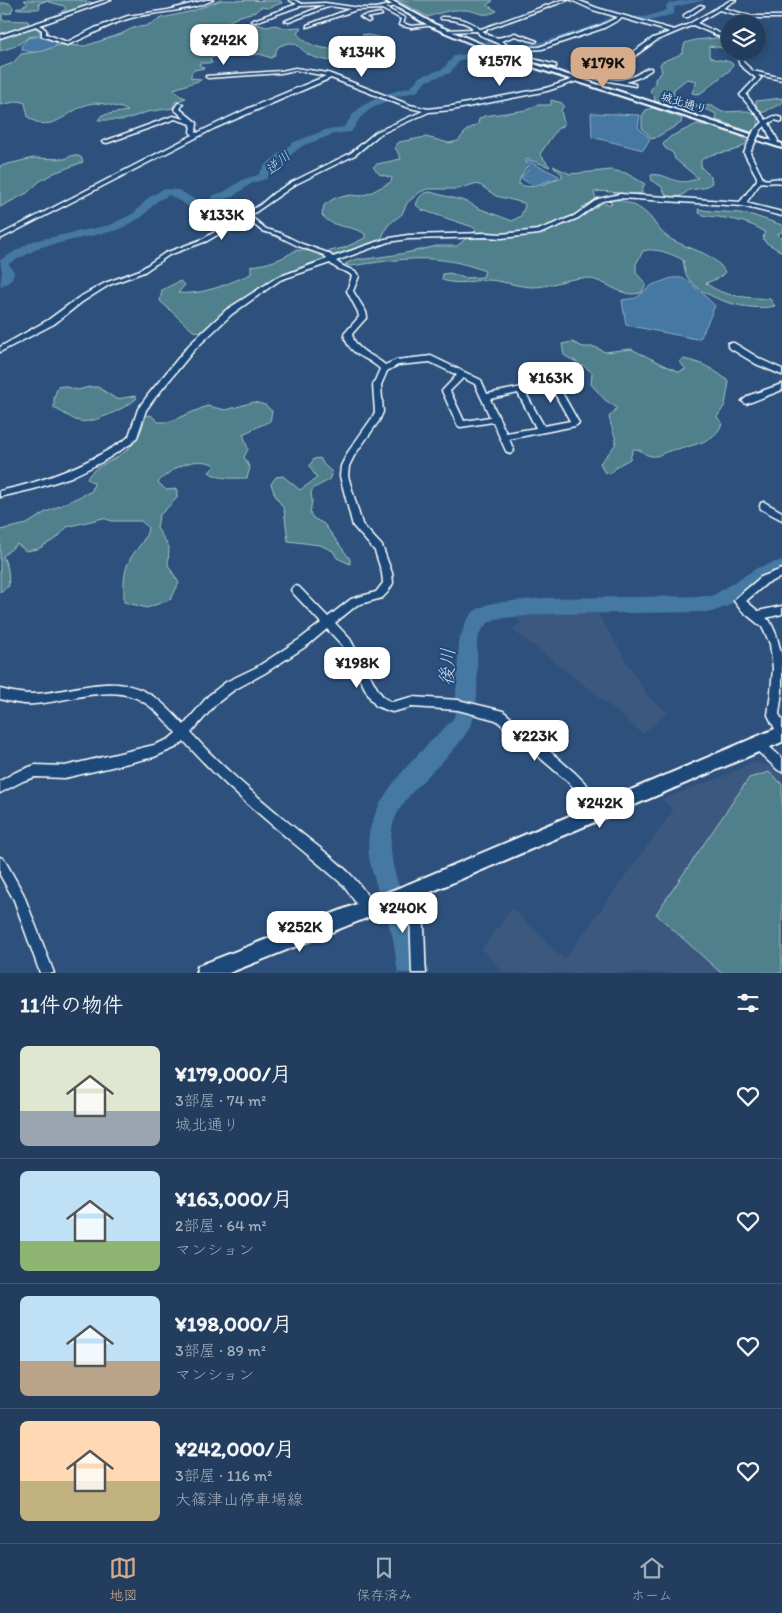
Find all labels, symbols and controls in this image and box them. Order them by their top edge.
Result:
map controls [721,15,766,60]
button: layers [721,15,766,60]
pin: ¥242K [189,23,259,66]
text: ¥242K [201,30,247,49]
pin: ¥134K [327,36,397,78]
text: ¥134K [340,42,384,61]
pin: ¥157K [465,44,535,87]
pin: ¥179K [568,46,638,89]
text: ¥157K [479,51,521,70]
text: ¥179K [582,53,624,72]
street label: 城北通り [659,89,709,117]
water label: 逆川 [262,147,294,179]
pin: ¥133K [187,198,257,241]
text: ¥133K [200,205,244,224]
pin: ¥163K [516,362,586,404]
text: ¥163K [529,368,573,387]
pin: ¥198K [322,646,392,689]
water label: 後川 [435,647,459,687]
text: ¥198K [335,653,379,672]
pin: ¥223K [500,720,570,762]
text: ¥223K [513,726,557,745]
pin: ¥242K [565,786,635,829]
text: ¥242K [577,793,623,812]
pin: ¥240K [368,892,438,934]
text: ¥240K [379,898,427,917]
pin: ¥252K [265,910,335,953]
text: ¥252K [278,917,322,936]
icon: filters [734,989,762,1017]
text: 11件の物件 [20,992,124,1017]
text: ¥179,000/月 [175,1061,292,1086]
icon: home [60,1066,120,1126]
icon: heart [734,1082,762,1110]
text: 3部屋 · 74 m² [175,1091,266,1110]
text: 城北通り [175,1115,239,1134]
text: ¥163,000/月 [175,1186,293,1211]
icon: home [60,1191,120,1251]
icon: heart [734,1207,762,1235]
text: 2部屋 · 64 m² [175,1216,267,1235]
text: マンション [175,1240,254,1259]
text: ¥198,000/月 [175,1311,293,1336]
icon: home [60,1316,120,1376]
icon: heart [734,1332,762,1360]
text: 3部屋 · 89 m² [175,1341,266,1360]
text: マンション [175,1365,254,1384]
text: ¥242,000/月 [175,1436,295,1461]
icon: home [60,1441,120,1501]
icon: heart [734,1457,762,1485]
text: 3部屋 · 116 m² [175,1466,272,1485]
text: 大篠津山停車場線 [175,1490,303,1509]
tab: 地図 [109,1554,137,1604]
tab: 保存済み [356,1554,412,1604]
tab: ホーム [631,1554,673,1604]

